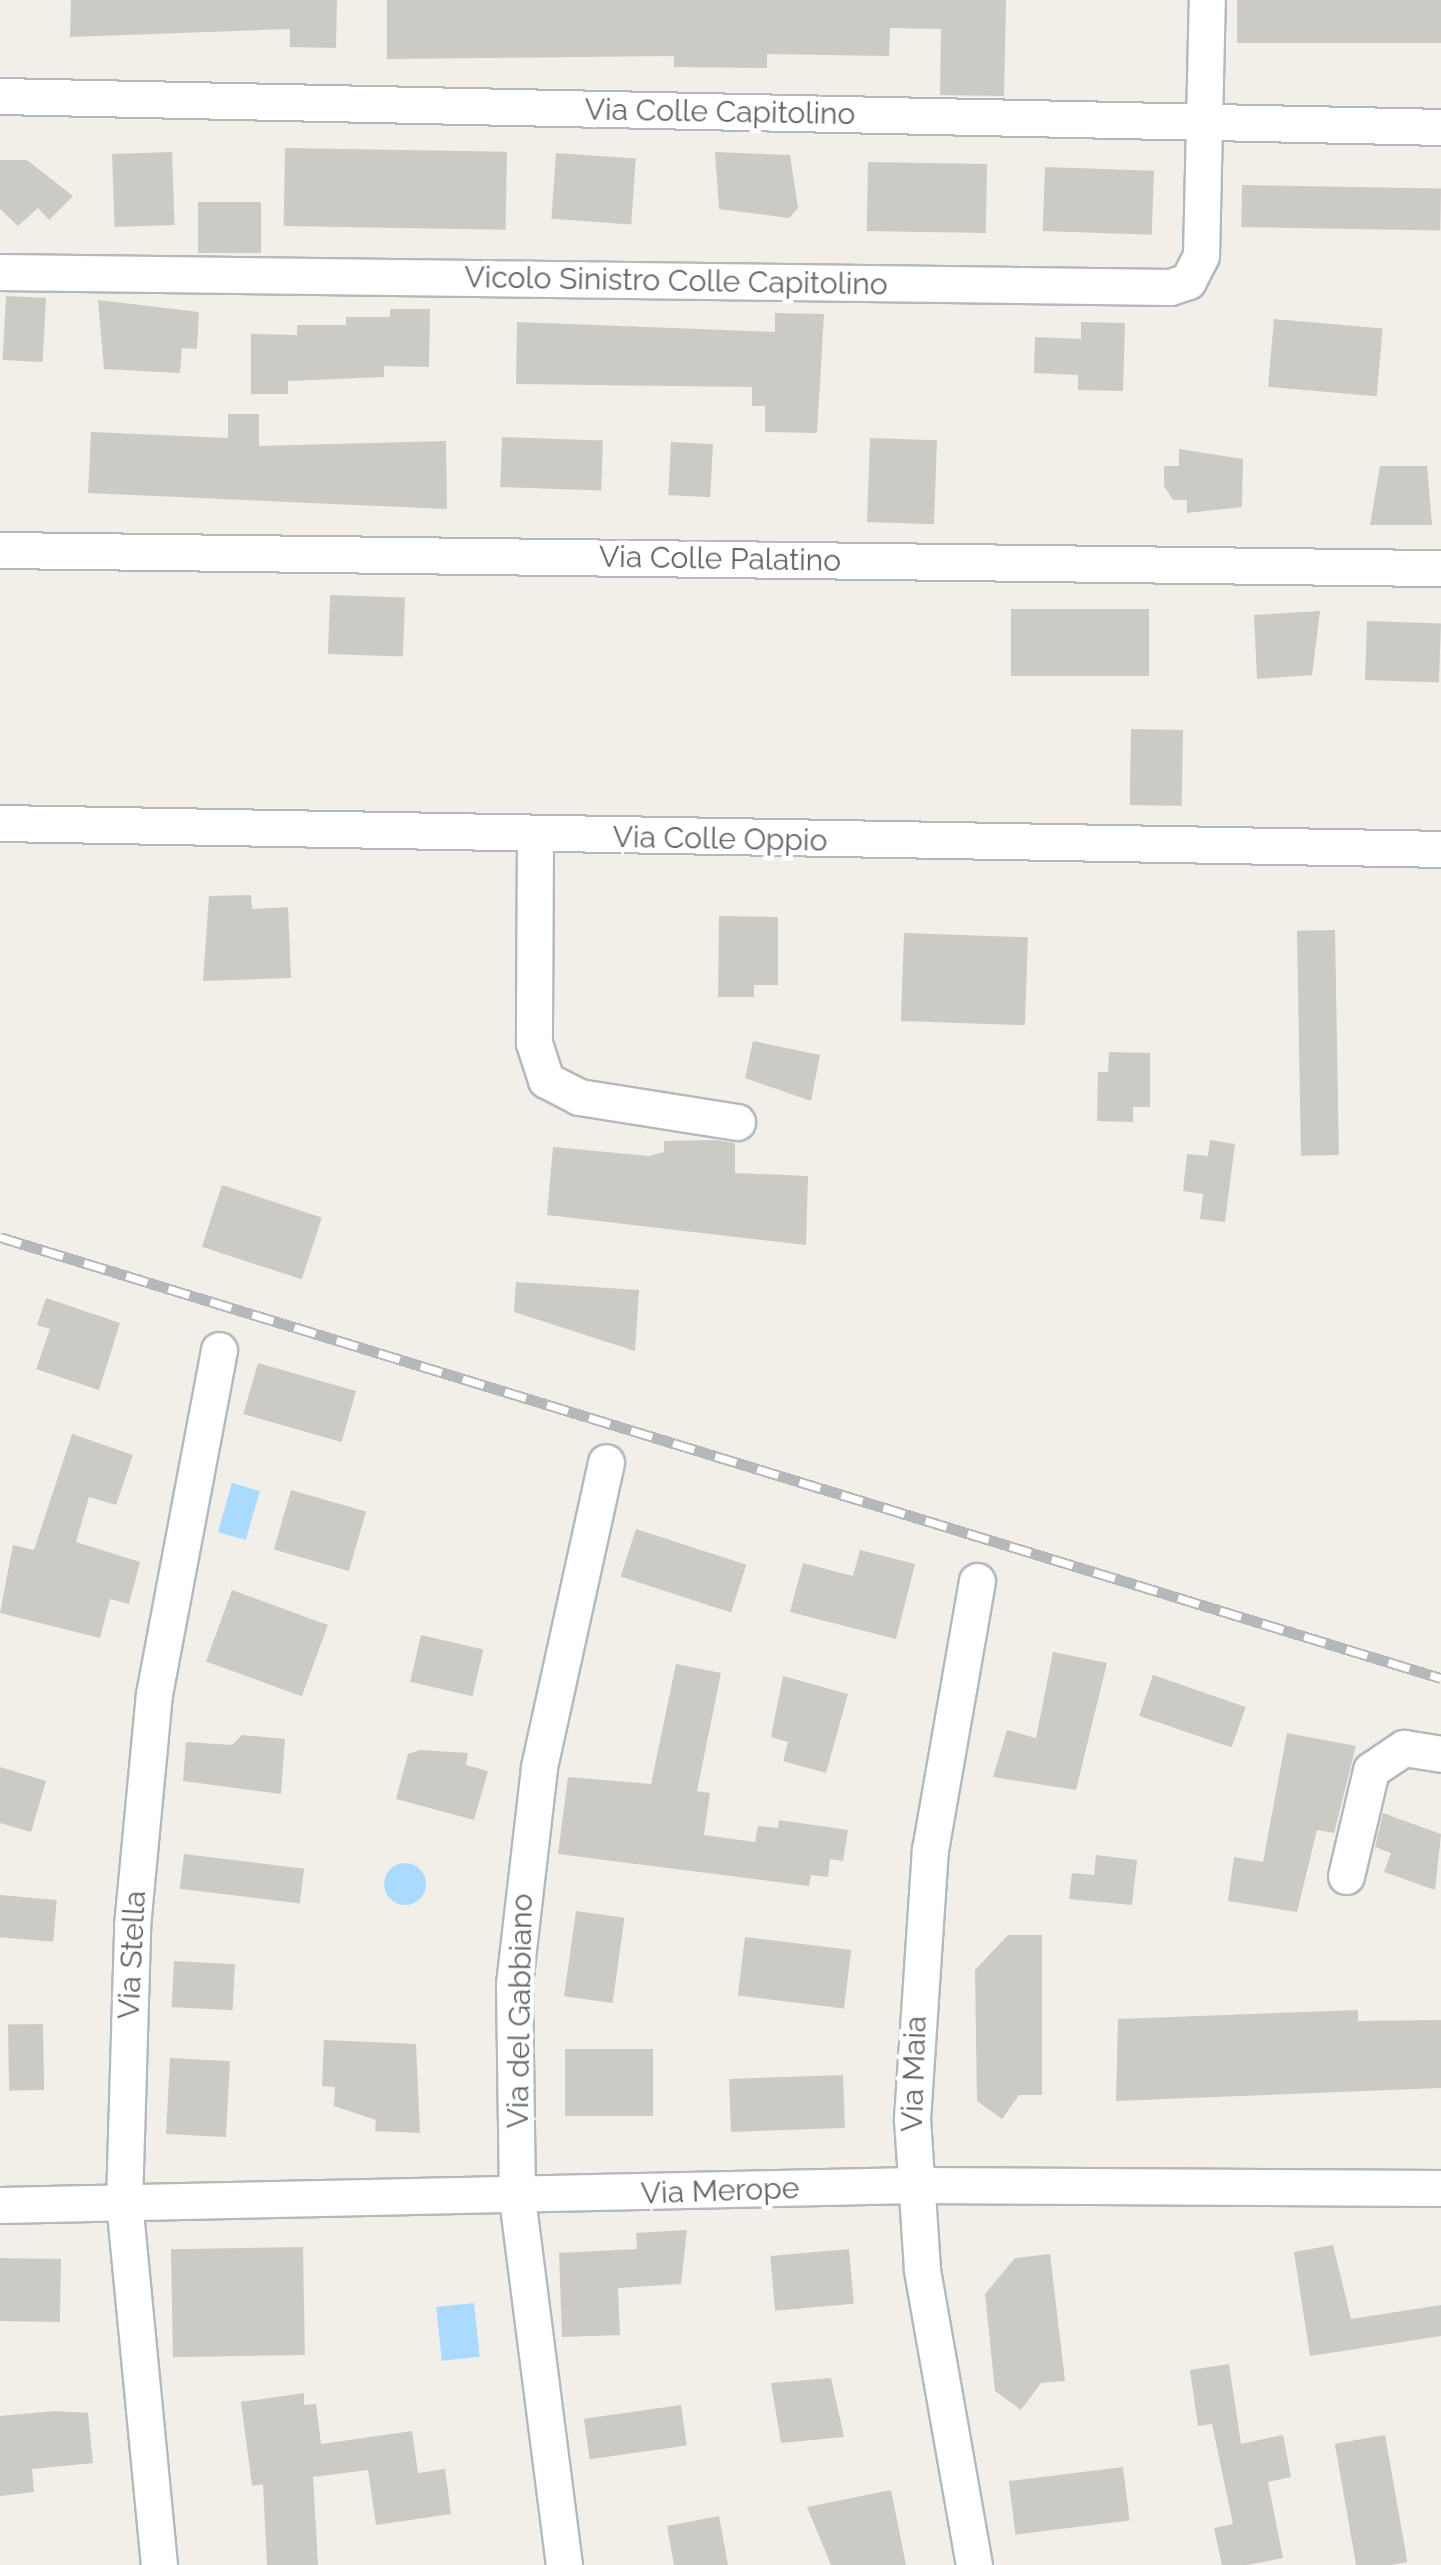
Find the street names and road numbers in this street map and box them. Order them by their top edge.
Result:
street label: Via Colle Capitolino [584,92,856,132]
street label: Vicolo Sinistro Colle Capitolino [464,259,888,303]
street label: Via Colle Palatino [599,539,841,579]
street label: Via Colle Oppio [612,819,828,859]
street label: Via Stella [111,1890,153,2020]
street label: Via del Gabbiano [500,1893,540,2129]
street label: Via Maia [894,2015,934,2133]
street label: Via Merope [640,2170,800,2212]

